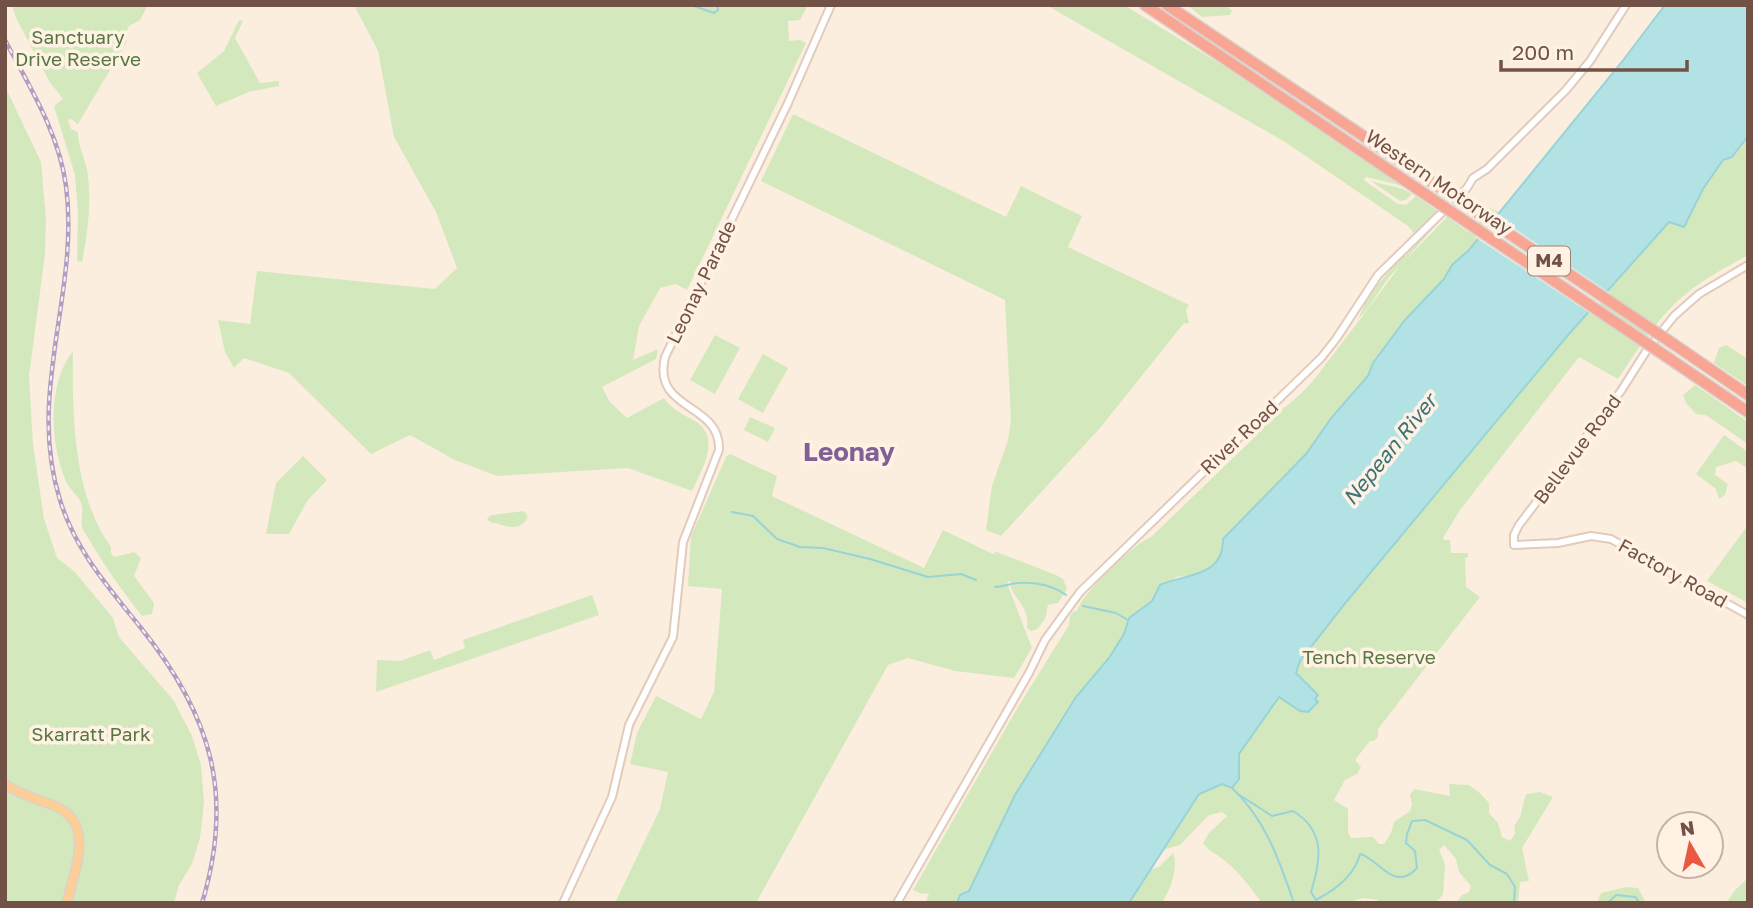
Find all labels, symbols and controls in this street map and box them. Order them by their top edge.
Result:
park label: Sanctuary Drive Reserve [15,25,141,70]
scale bar [1501,28,1686,72]
text: 200 m [1512,39,1574,65]
street label: Western Motorway [1362,124,1517,239]
street label: Leonay Parade [661,216,740,347]
road number: M4 [1528,246,1570,276]
water label: Nepean River [1337,387,1444,510]
street label: Bellevue Road [1528,390,1625,508]
street label: River Road [1195,395,1282,478]
district label: Leonay [803,436,895,467]
street label: Factory Road [1615,533,1732,612]
park label: Tench Reserve [1302,645,1436,668]
park label: Skarratt Park [31,722,151,745]
north arrow [1655,810,1725,880]
text: N [1678,815,1696,840]

